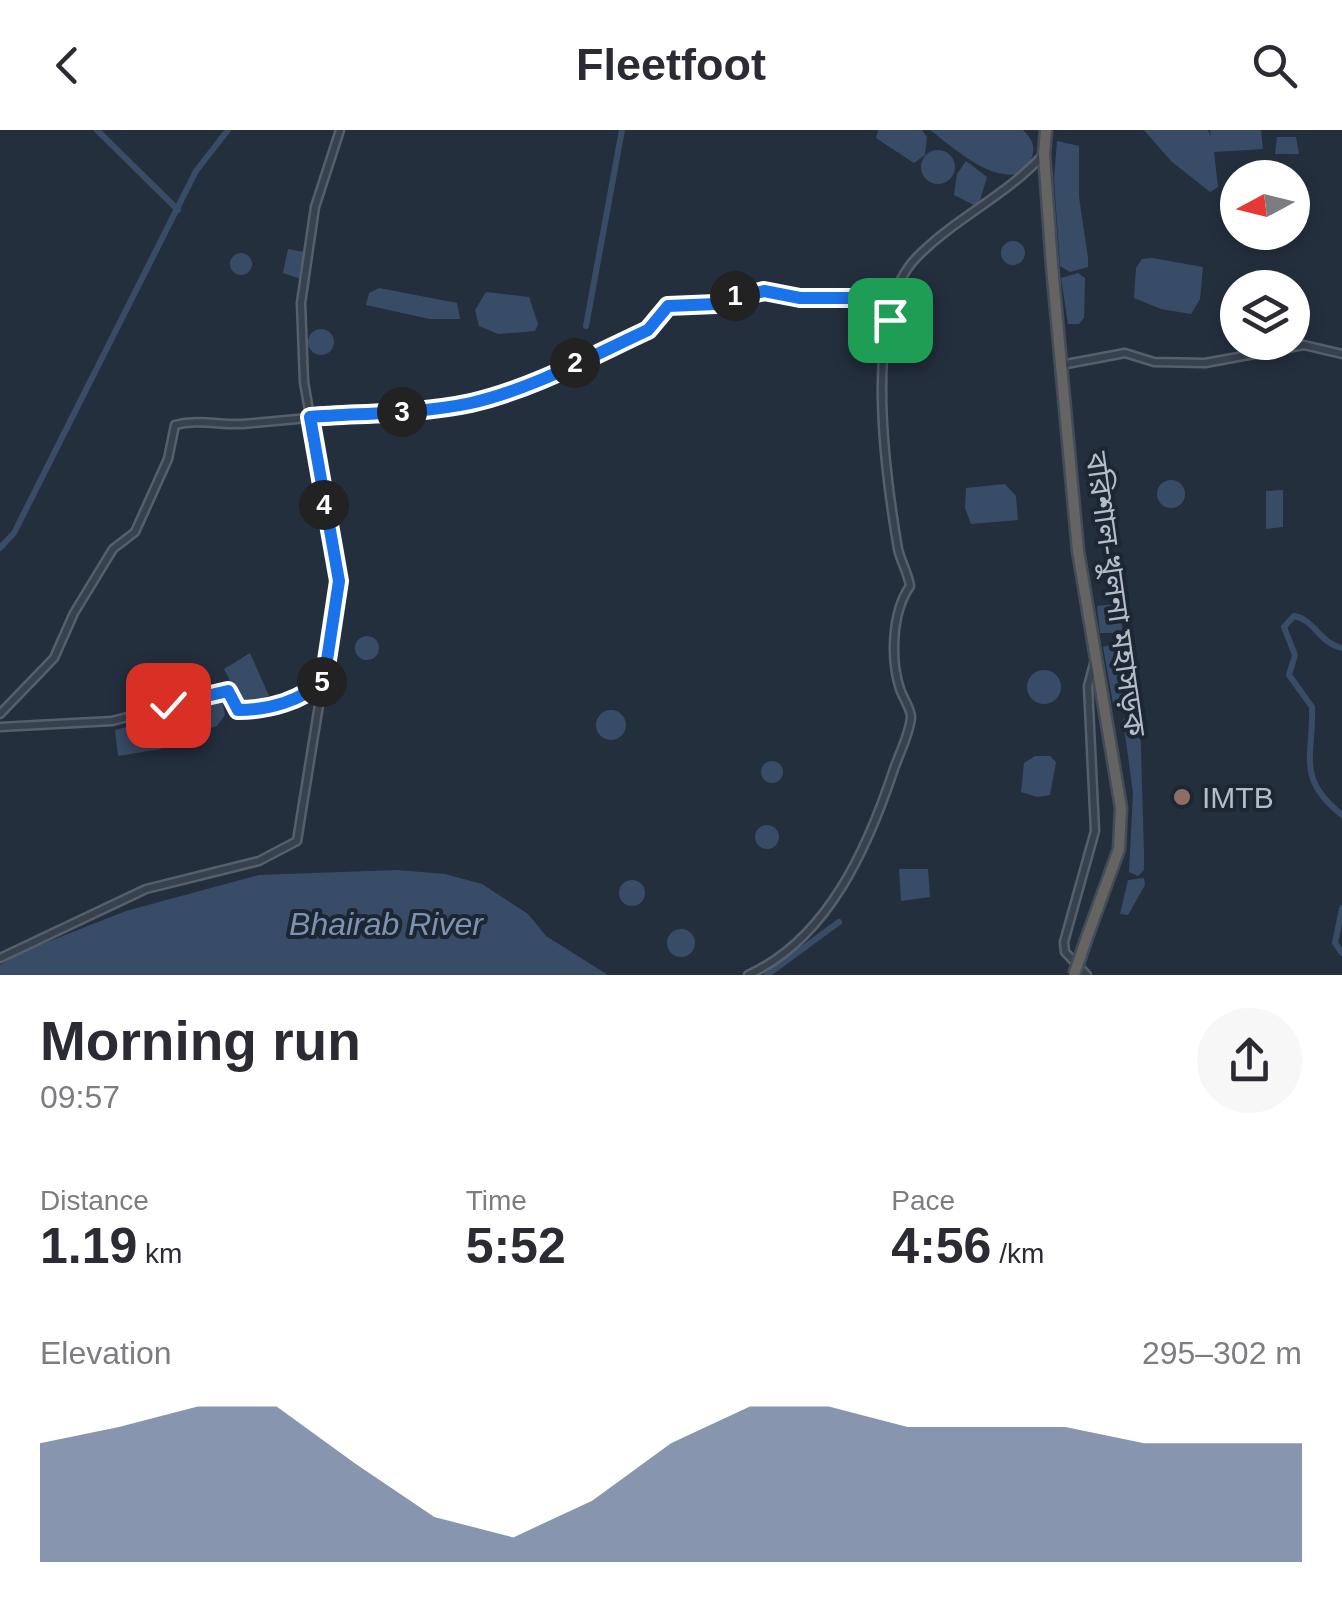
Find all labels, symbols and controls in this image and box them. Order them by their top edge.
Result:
icon: back [40,38,95,93]
icon: search [1247,38,1302,93]
text: Fleetfoot [576,39,766,90]
north arrow [1220,160,1310,250]
map controls [1220,160,1310,360]
button: layers [1220,270,1310,360]
pin: 1 [710,271,760,321]
pin [848,278,933,363]
text: 1 [727,280,743,311]
icon: arrive [863,293,918,348]
pin: 2 [550,338,600,388]
text: 2 [567,347,583,378]
pin: 3 [377,387,427,437]
text: 3 [394,396,410,427]
street label: বরিশাল-খুলনা মহাসড়ক [1079,449,1153,739]
pin: 4 [299,480,349,530]
text: 4 [316,489,332,520]
pin: 5 [297,657,347,707]
pin [126,663,211,748]
text: 5 [314,666,330,697]
icon: check [141,678,196,733]
place label: IMTB [1202,781,1274,814]
marker: IMTB [1171,786,1193,808]
water label: Bhairab River [289,906,484,942]
button: share [1197,1008,1302,1113]
text: Morning run [40,1010,361,1072]
text: 09:57 [40,1079,120,1115]
text: Distance [40,1185,149,1216]
text: Time [466,1185,527,1216]
text: Pace [891,1185,955,1216]
text: 1.19 [40,1218,137,1274]
text: 5:52 [466,1218,566,1274]
text: 4:56 [891,1218,991,1274]
text: km [137,1238,182,1269]
text: /km [991,1238,1044,1269]
text: Elevation [40,1335,172,1371]
text: 295–302 m [1142,1335,1302,1371]

